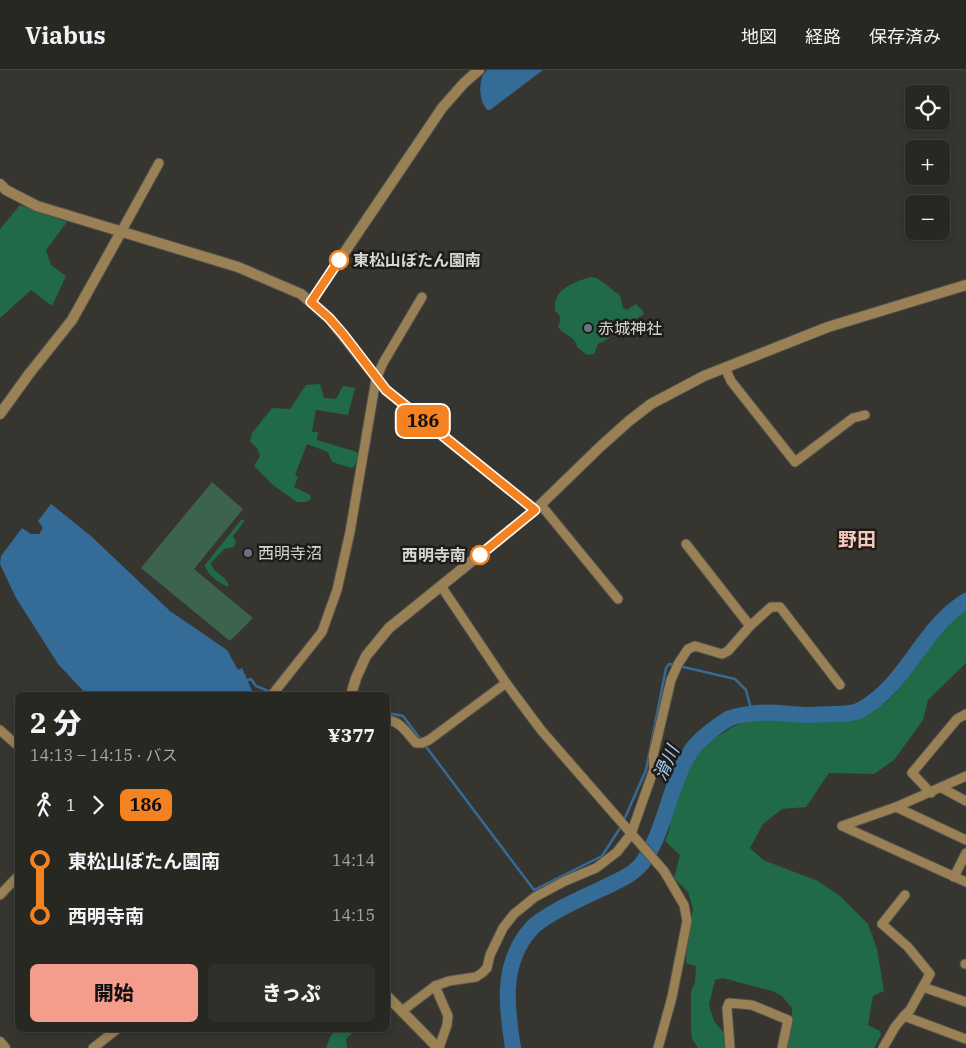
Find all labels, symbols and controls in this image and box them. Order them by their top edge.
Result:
text: Viabus [25,19,106,51]
text: 地図 [741,25,777,48]
text: 経路 [805,25,841,48]
text: 保存済み [869,25,941,48]
map controls [905,85,950,240]
button: locate [905,85,950,130]
button: + [905,140,950,185]
button: − [905,195,950,240]
marker: 東松山ぼたん園南 [329,250,349,270]
place label: 東松山ぼたん園南 [353,250,481,270]
place label: 赤城神社 [598,318,662,338]
marker: 赤城神社 [582,322,594,334]
line badge: 186 [394,405,452,437]
text: 186 [407,409,439,432]
district label: 野田 [838,527,876,551]
place label: 西明寺沼 [258,543,322,563]
place label: 西明寺南 [402,545,466,565]
marker: 西明寺南 [470,545,490,565]
marker: 西明寺沼 [242,547,254,559]
text: 2 分 [30,704,81,741]
text: ¥377 [328,723,375,747]
water label: 滑川 [648,740,685,784]
text: 14:13 – 14:15 · バス [30,745,177,765]
icon: walk [30,791,58,819]
icon: forward [84,791,112,819]
text: 186 [130,793,162,816]
text: 1 [66,795,76,815]
text: 東松山ぼたん園南 [68,849,220,873]
text: 14:14 [332,850,375,870]
text: 西明寺南 [68,904,144,928]
text: 14:15 [332,905,375,925]
button: 開始 [30,964,198,1022]
button: きっぷ [208,964,375,1022]

